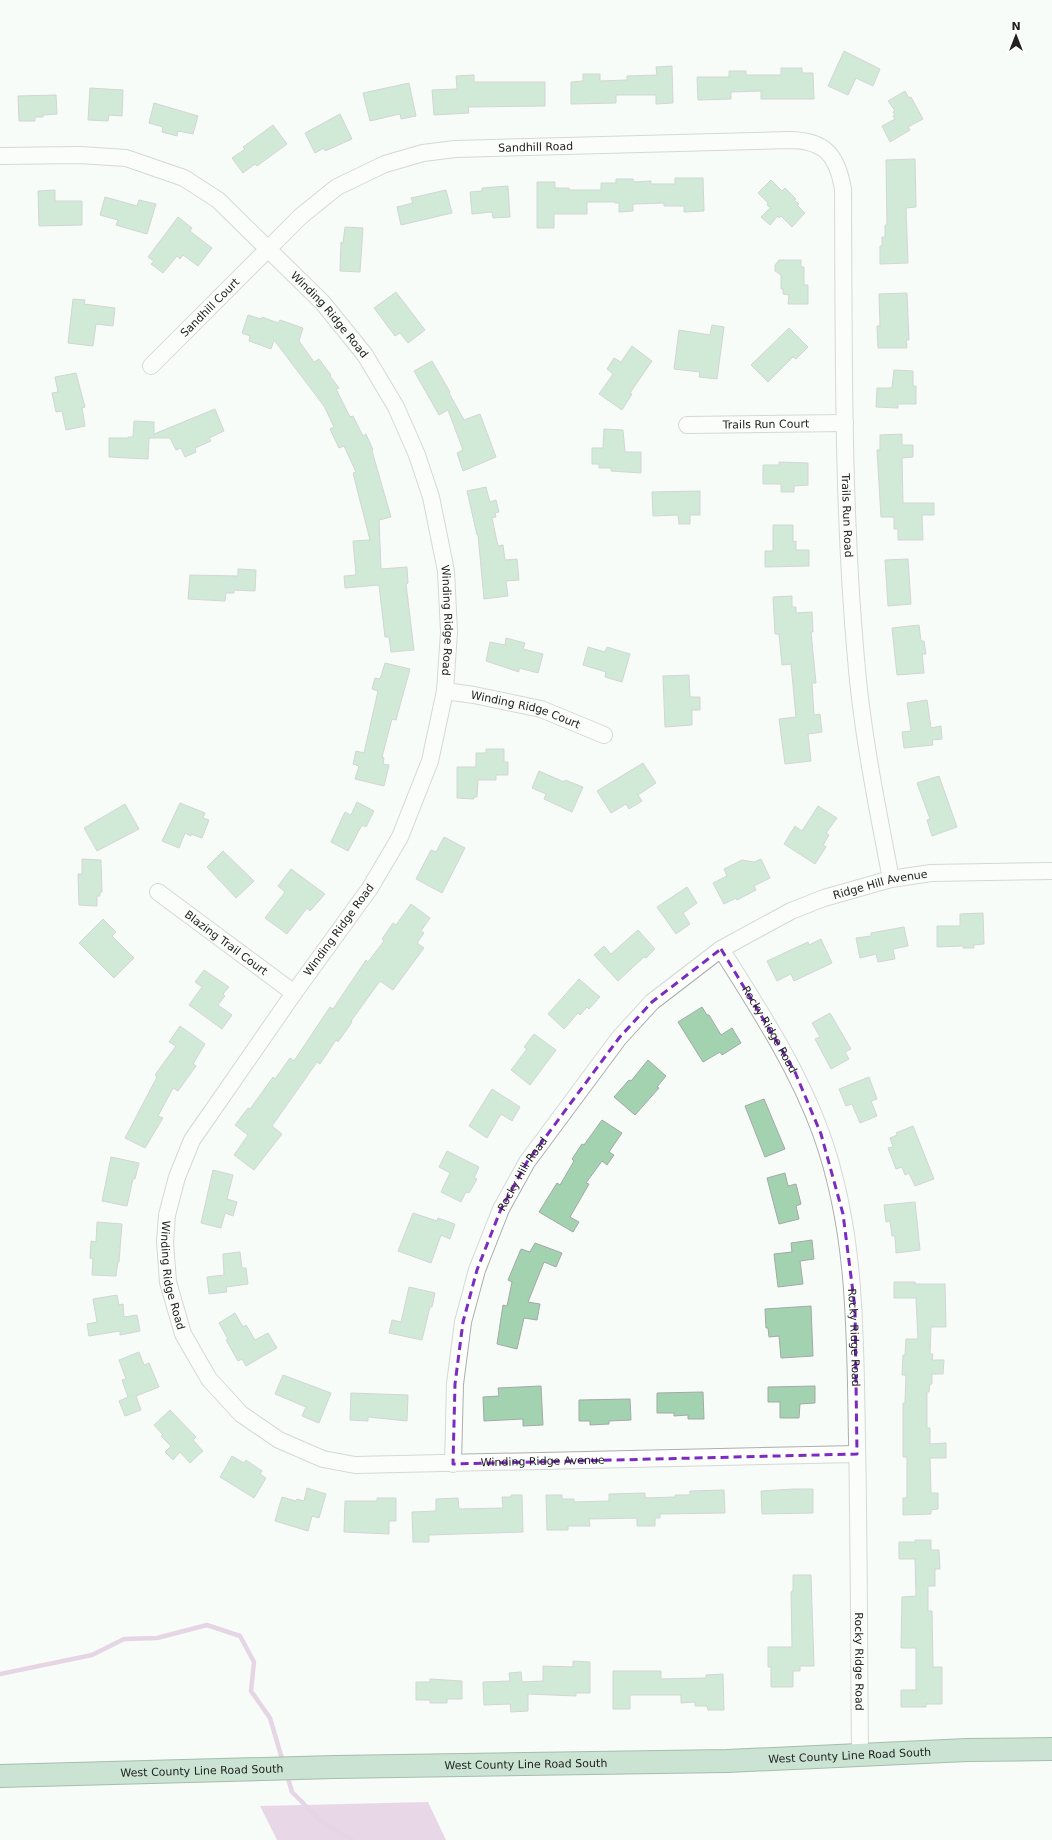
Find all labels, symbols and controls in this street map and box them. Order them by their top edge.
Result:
north arrow [996,16,1036,56]
text: N [1011,20,1021,33]
street label: Sandhill Road [498,139,573,154]
street label: Winding Ridge Road [288,269,371,360]
street label: Sandhill Court [178,275,242,339]
street label: Trails Run Court [722,417,810,431]
street label: Trails Run Road [839,472,855,558]
street label: Winding Ridge Road [438,564,456,676]
street label: Winding Ridge Court [470,688,583,731]
street label: Ridge Hill Avenue [831,867,929,902]
street label: Winding Ridge Road [301,881,377,979]
street label: Blazing Trail Court [182,908,271,978]
street label: Rocky Ridge Road [739,983,800,1075]
street label: Rocky Hill Road [495,1134,550,1213]
street label: Winding Ridge Road [158,1220,188,1331]
street label: Rocky Ridge Road [846,1288,863,1387]
street label: Winding Ridge Avenue [481,1453,605,1469]
street label: Rocky Ridge Road [852,1612,866,1711]
street label: West County Line Road South [768,1745,931,1766]
street label: West County Line Road South [444,1756,607,1772]
street label: West County Line Road South [120,1762,284,1779]

